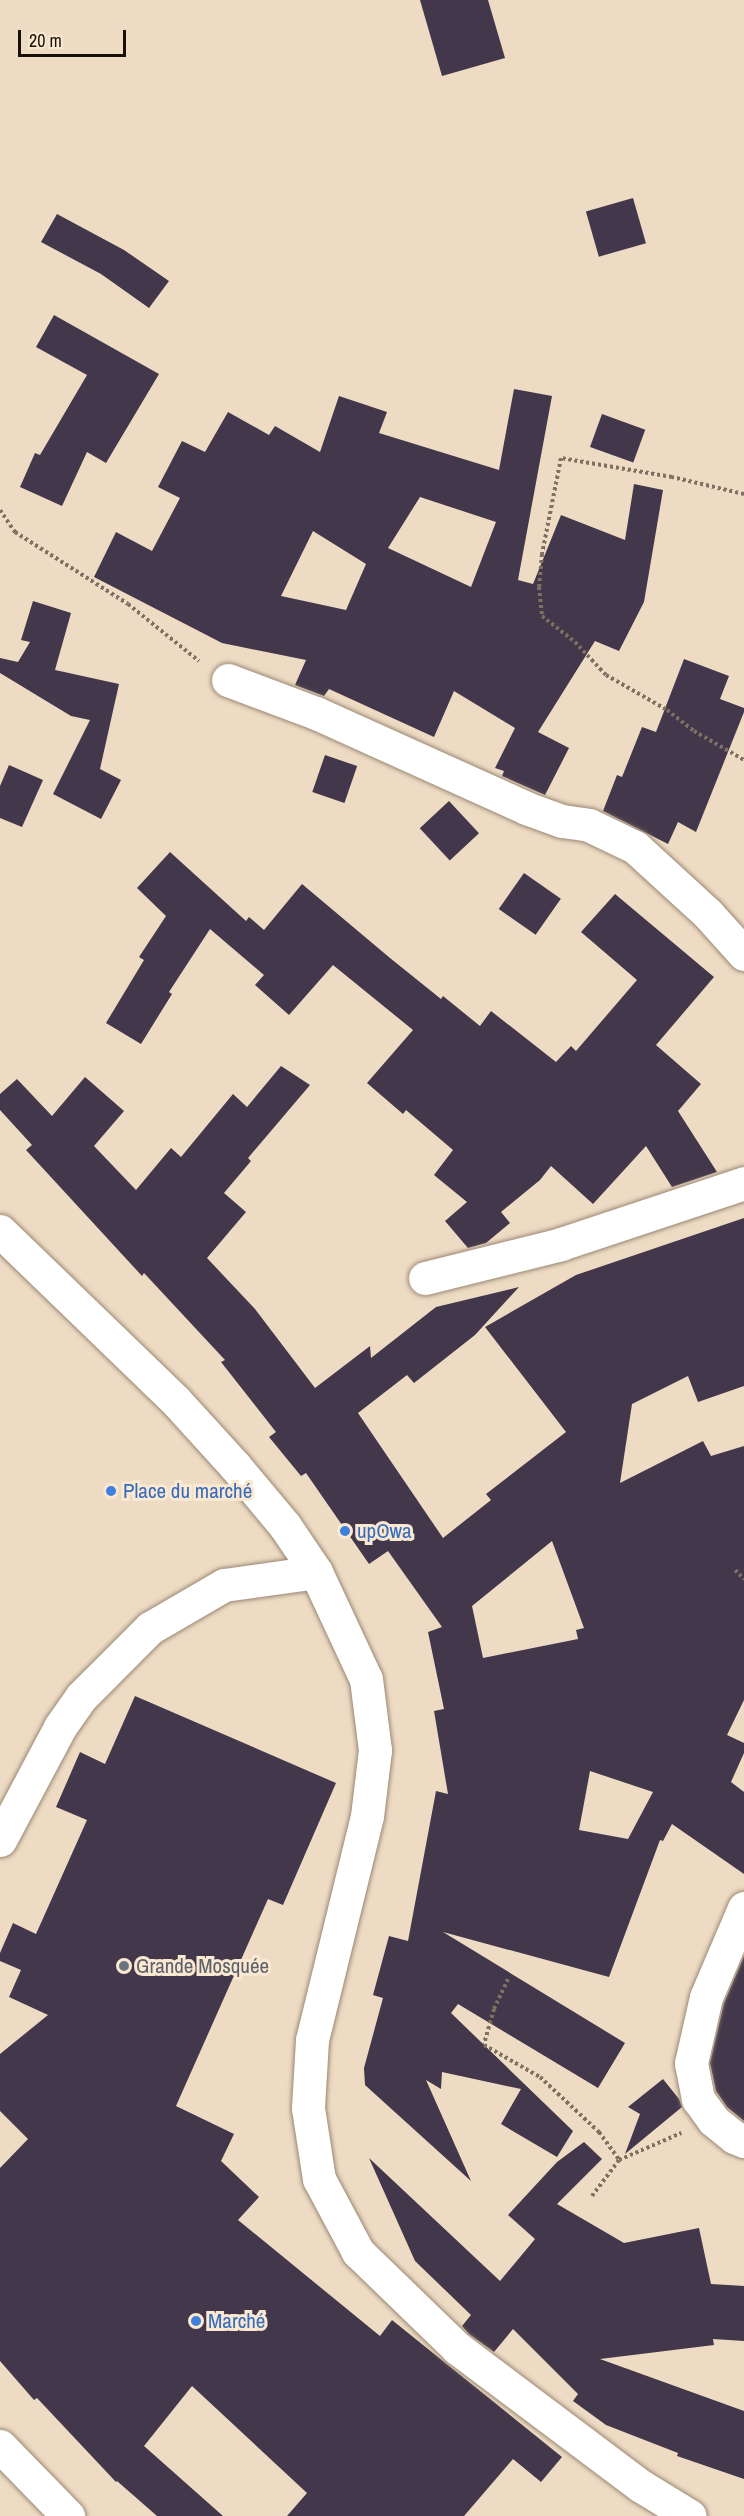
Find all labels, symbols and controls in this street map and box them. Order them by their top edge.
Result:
scale bar [21,18,129,56]
text: 20 m [29,28,62,53]
place label: Place du marché [123,1478,252,1504]
marker: Place du marché [104,1484,118,1498]
place label: upOwa [357,1518,412,1544]
marker: upOwa [338,1524,352,1538]
place label: Grande Mosquée [136,1953,269,1979]
marker: Grande Mosquée [117,1959,131,1973]
place label: Marché [208,2308,265,2334]
marker: Marché [189,2314,203,2328]

